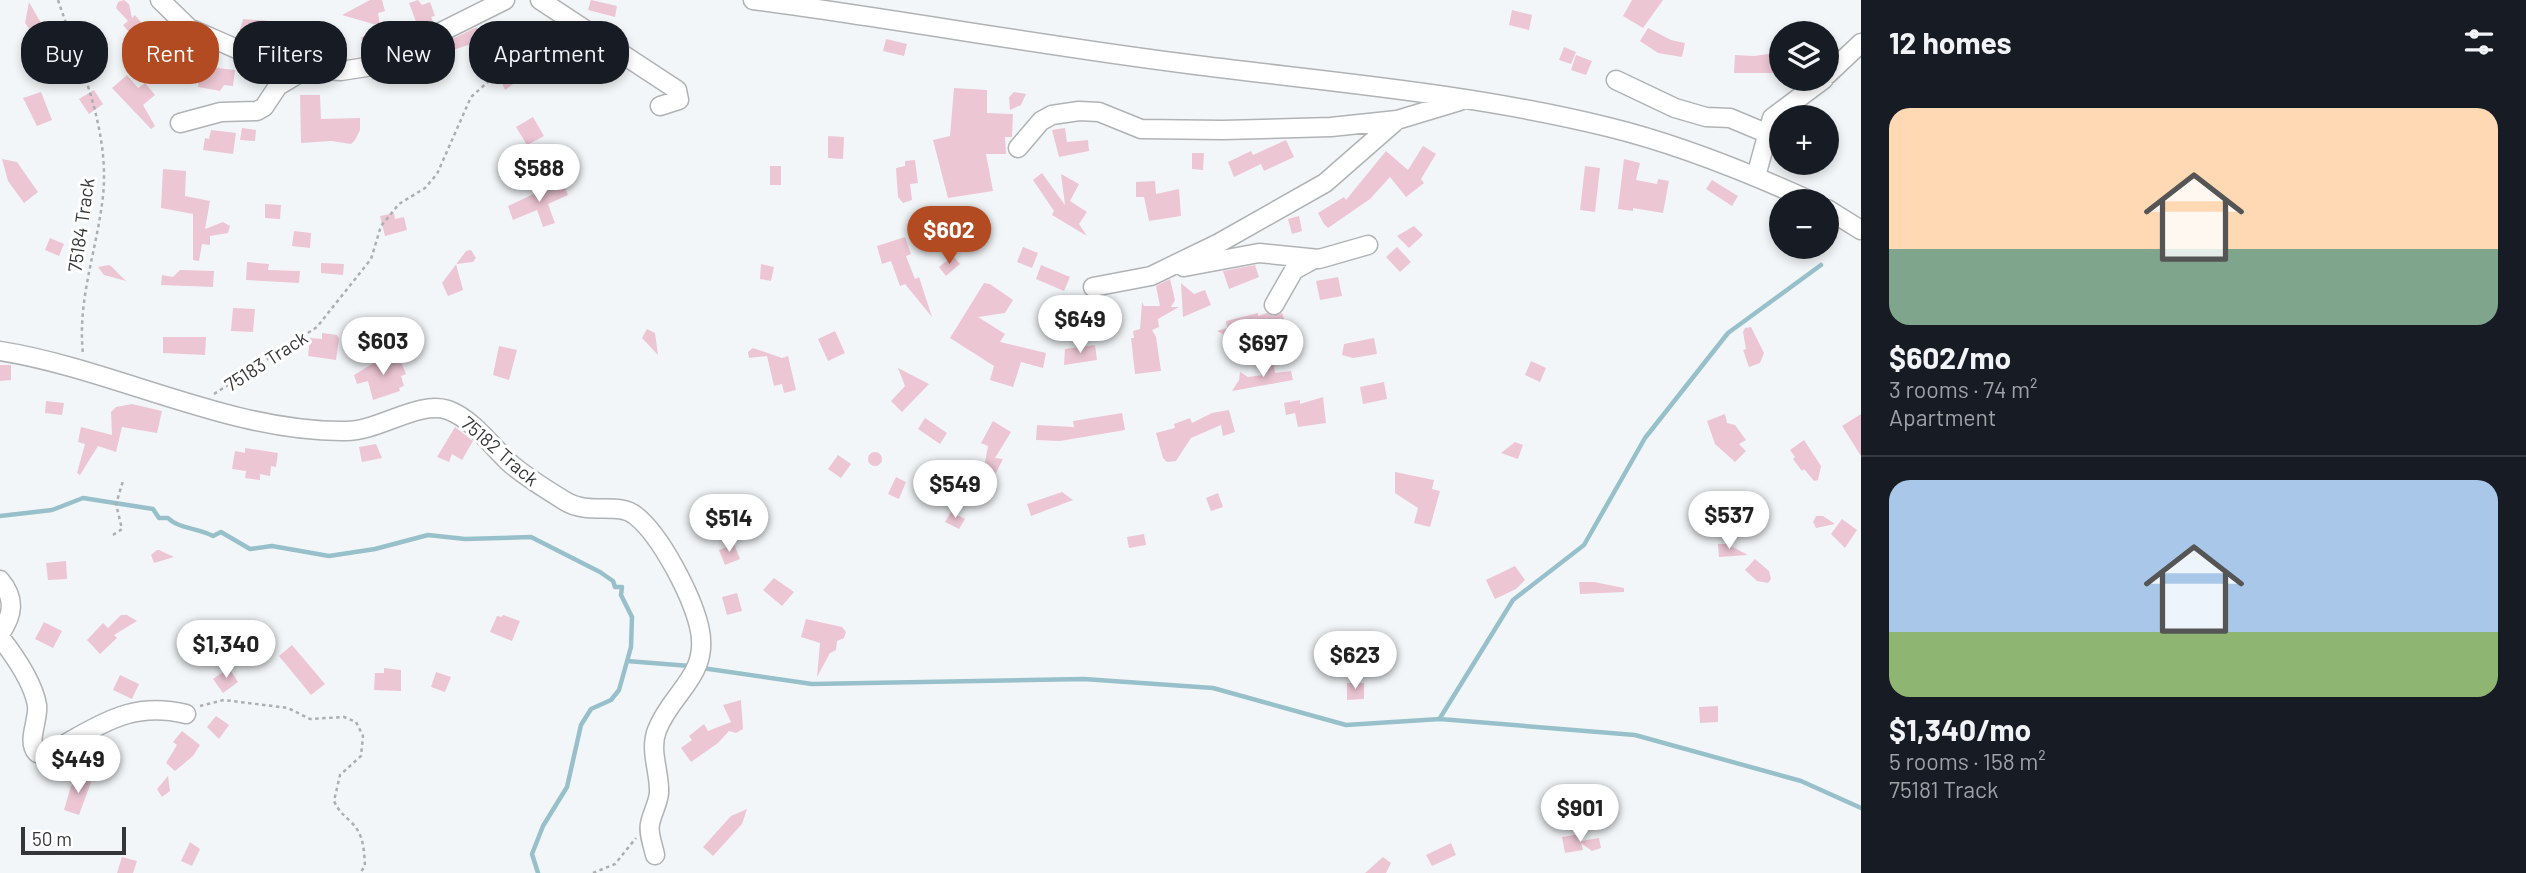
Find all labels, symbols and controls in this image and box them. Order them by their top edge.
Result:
chip: Buy [21,21,108,84]
chip: Rent [122,21,219,84]
chip: Filters [233,21,347,84]
chip: New [361,21,455,84]
chip: Apartment [469,21,629,84]
map controls [1769,21,1839,259]
button: layers [1769,21,1839,91]
icon: filters [2460,23,2498,61]
text: 12 homes [1889,24,2012,60]
button: + [1769,105,1839,175]
pin: $588 [498,144,580,204]
text: $588 [514,153,564,181]
icon: home [2131,154,2257,280]
street label: 75184 Track [63,176,98,273]
button: − [1769,189,1839,259]
pin: $602 [908,206,990,266]
text: $602 [923,215,975,243]
pin: $649 [1039,296,1121,355]
text: $649 [1054,304,1106,332]
pin: $603 [342,318,424,377]
pin: $697 [1222,320,1304,379]
street label: 75183 Track [220,325,311,396]
text: $603 [357,326,409,354]
text: $697 [1238,328,1288,356]
text: $602/mo [1889,339,2011,375]
text: 3 rooms · 74 m² [1889,375,2038,403]
text: Apartment [1889,403,1996,431]
street label: 75182 Track [457,411,544,490]
pin: $549 [914,461,996,520]
text: $549 [929,469,981,497]
pin: $537 [1688,491,1770,551]
pin: $514 [688,494,770,554]
text: $537 [1704,500,1754,528]
text: $514 [705,503,753,531]
icon: home [2131,526,2257,652]
pin: $1,340 [169,620,283,680]
text: $1,340 [193,629,259,657]
pin: $623 [1314,632,1396,691]
text: $623 [1330,640,1380,668]
text: $1,340/mo [1889,711,2031,747]
pin: $449 [37,736,119,795]
text: $449 [51,744,105,772]
text: 5 rooms · 158 m² [1889,747,2046,775]
text: 75181 Track [1889,775,1999,803]
pin: $901 [1539,784,1621,844]
text: $901 [1557,793,1603,821]
scale bar [21,824,126,856]
text: 50 m [32,827,72,850]

